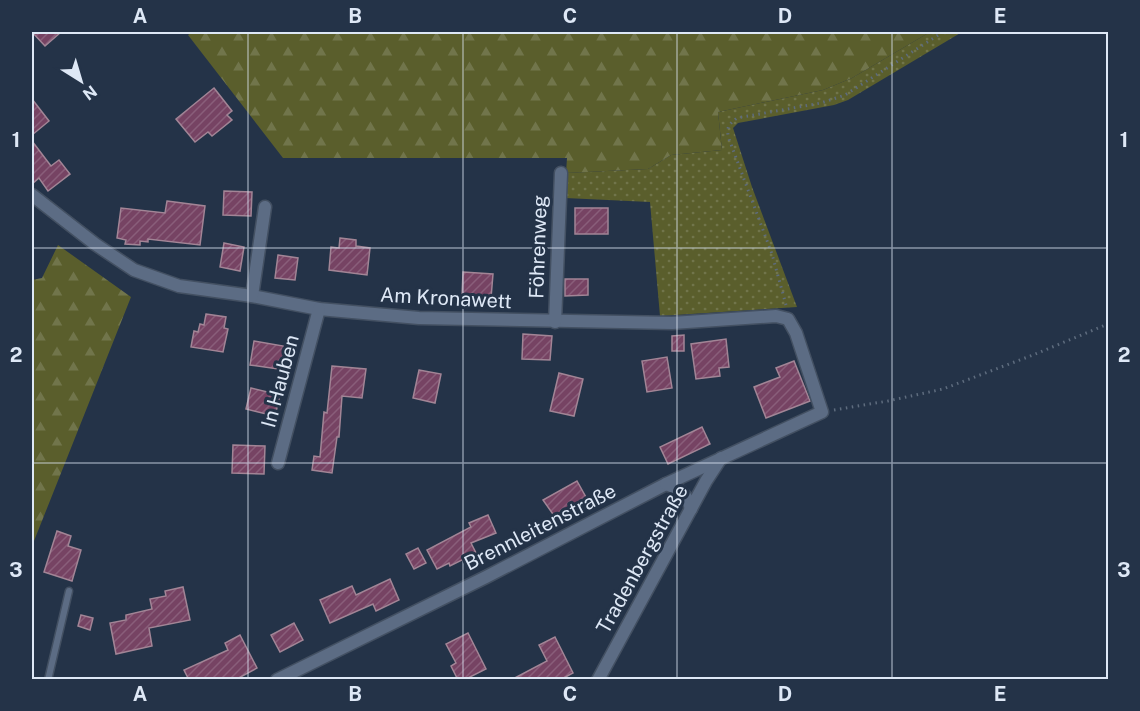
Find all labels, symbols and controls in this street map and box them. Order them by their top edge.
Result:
text: A [133,4,147,28]
text: B [348,4,362,28]
text: C [563,4,577,28]
text: D [778,4,792,28]
text: E [994,4,1006,28]
north arrow [51,51,111,111]
text: N [79,81,100,104]
text: 1 [12,128,20,152]
text: 1 [1120,128,1128,152]
street label: Föhrenweg [524,195,552,299]
street label: Am Kronawett [379,283,513,313]
street label: In Hauben [256,332,304,430]
text: 2 [10,343,22,367]
text: 2 [1118,343,1130,367]
street label: Brennleitenstraße [460,478,620,576]
street label: Tradenbergstraße [591,480,693,638]
text: 3 [9,558,23,582]
text: 3 [1117,558,1131,582]
text: A [133,682,147,706]
text: B [348,682,362,706]
text: C [563,682,577,706]
text: D [778,682,792,706]
text: E [994,682,1006,706]

